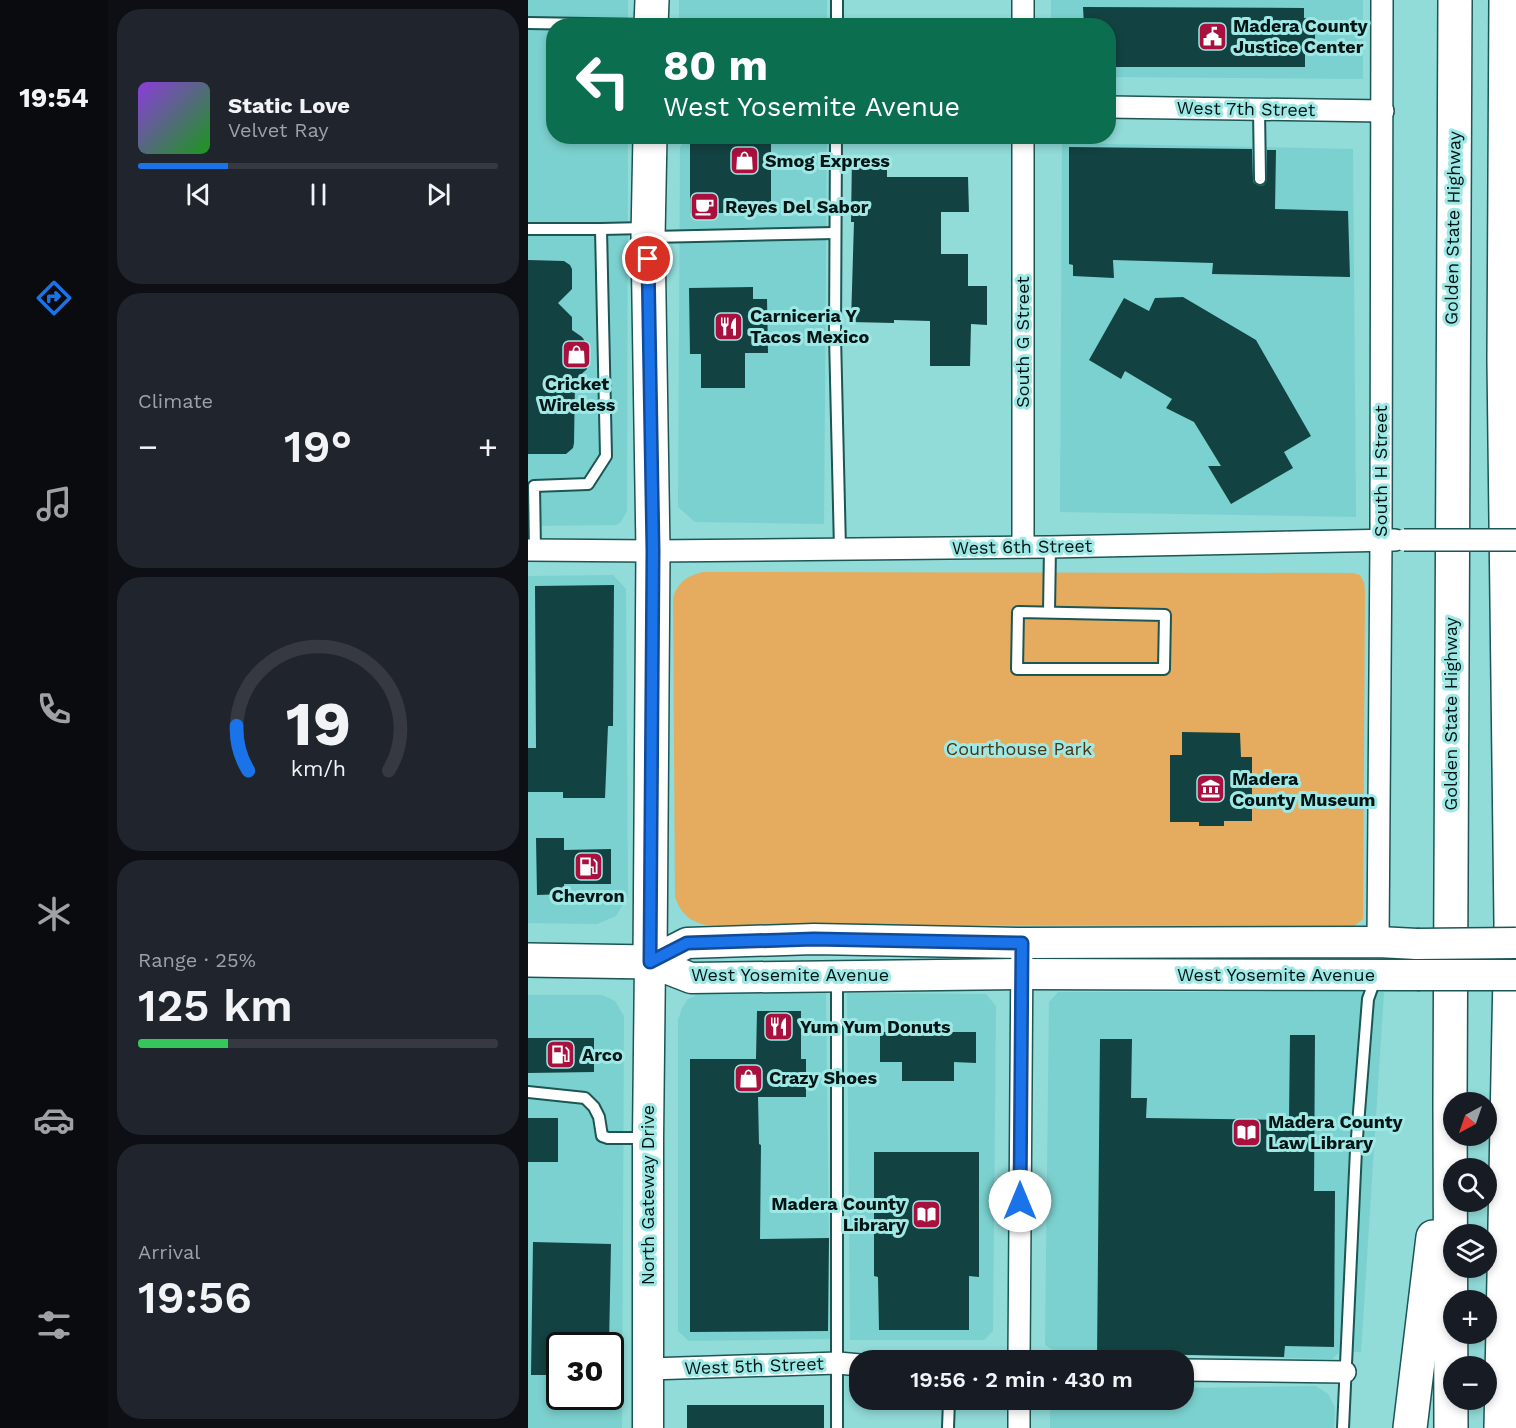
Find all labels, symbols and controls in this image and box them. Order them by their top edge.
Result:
place label: Madera County Justice Center [1233,15,1369,57]
public building icon: Madera County Justice Center [1196,20,1228,52]
text: 80 m [663,41,768,90]
icon: left [564,42,642,120]
text: 19:54 [19,82,89,114]
text: West Yosemite Avenue [663,91,960,123]
text: Static Love [228,93,350,118]
street label: West 7th Street [1177,97,1316,120]
text: Velvet Ray [228,118,329,142]
street label: Golden State Highway [1440,130,1465,325]
shop icon: Smog Express [728,145,760,177]
place label: Smog Express [765,150,890,171]
icon: previous [182,178,215,211]
icon: pause [302,178,335,211]
icon: next [422,178,455,211]
cafe icon: Reyes Del Sabor [688,191,720,223]
place label: Reyes Del Sabor [725,196,869,217]
pin [622,233,673,284]
icon: arrive [631,242,664,275]
street label: South G Street [1012,276,1033,408]
icon: directions [33,277,75,319]
place label: Carniceria Y Tacos Mexico [750,305,870,347]
restaurant icon: Carniceria Y Tacos Mexico [713,310,745,342]
shop icon: Cricket Wireless [561,339,593,371]
place label: Cricket Wireless [539,373,616,415]
text: Climate [138,389,213,413]
street label: South H Street [1370,405,1391,537]
text: 19° [284,420,352,473]
text: − [138,427,158,466]
text: + [478,427,498,466]
icon: music [33,483,75,525]
street label: West 6th Street [952,535,1093,558]
street label: Golden State Highway [1440,616,1461,811]
text: 19 [285,687,351,760]
icon: phone [33,688,75,730]
park label: Courthouse Park [946,738,1092,759]
text: km/h [290,756,346,781]
place label: Madera County Museum [1232,768,1376,810]
museum icon: Madera County Museum [1195,773,1227,805]
fuel station icon: Chevron [572,851,604,883]
place label: Chevron [551,885,625,906]
icon: climate [33,893,75,935]
text: Range · 25% [138,948,256,972]
street label: West Yosemite Avenue [691,964,889,985]
street label: West Yosemite Avenue [1177,964,1375,985]
text: 125 km [138,979,293,1032]
restaurant icon: Yum Yum Donuts [763,1011,795,1043]
place label: Yum Yum Donuts [800,1016,951,1037]
fuel station icon: Arco [545,1039,577,1071]
place label: Arco [582,1044,623,1065]
shop icon: Crazy Shoes [732,1062,764,1094]
place label: Crazy Shoes [769,1067,877,1088]
north arrow [1443,1092,1497,1146]
map controls [1443,1092,1497,1410]
icon: car [33,1099,75,1141]
street label: North Gateway Drive [637,1105,658,1285]
place label: Madera County Law Library [1268,1111,1404,1153]
library icon: Madera County Law Library [1231,1116,1263,1148]
button: search [1443,1158,1497,1212]
position arrow [988,1169,1052,1233]
place label: Madera County Library [771,1193,907,1235]
library icon: Madera County Library [911,1198,943,1230]
button: layers [1443,1224,1497,1278]
text: Arrival [138,1240,200,1264]
text: 19:56 [138,1271,252,1324]
button: + [1443,1290,1497,1344]
icon: filters [33,1304,75,1346]
speed limit sign: 30 [546,1332,624,1410]
street label: West 5th Street [684,1353,825,1378]
button: − [1443,1356,1497,1410]
text: 19:56 · 2 min · 430 m [910,1367,1133,1392]

